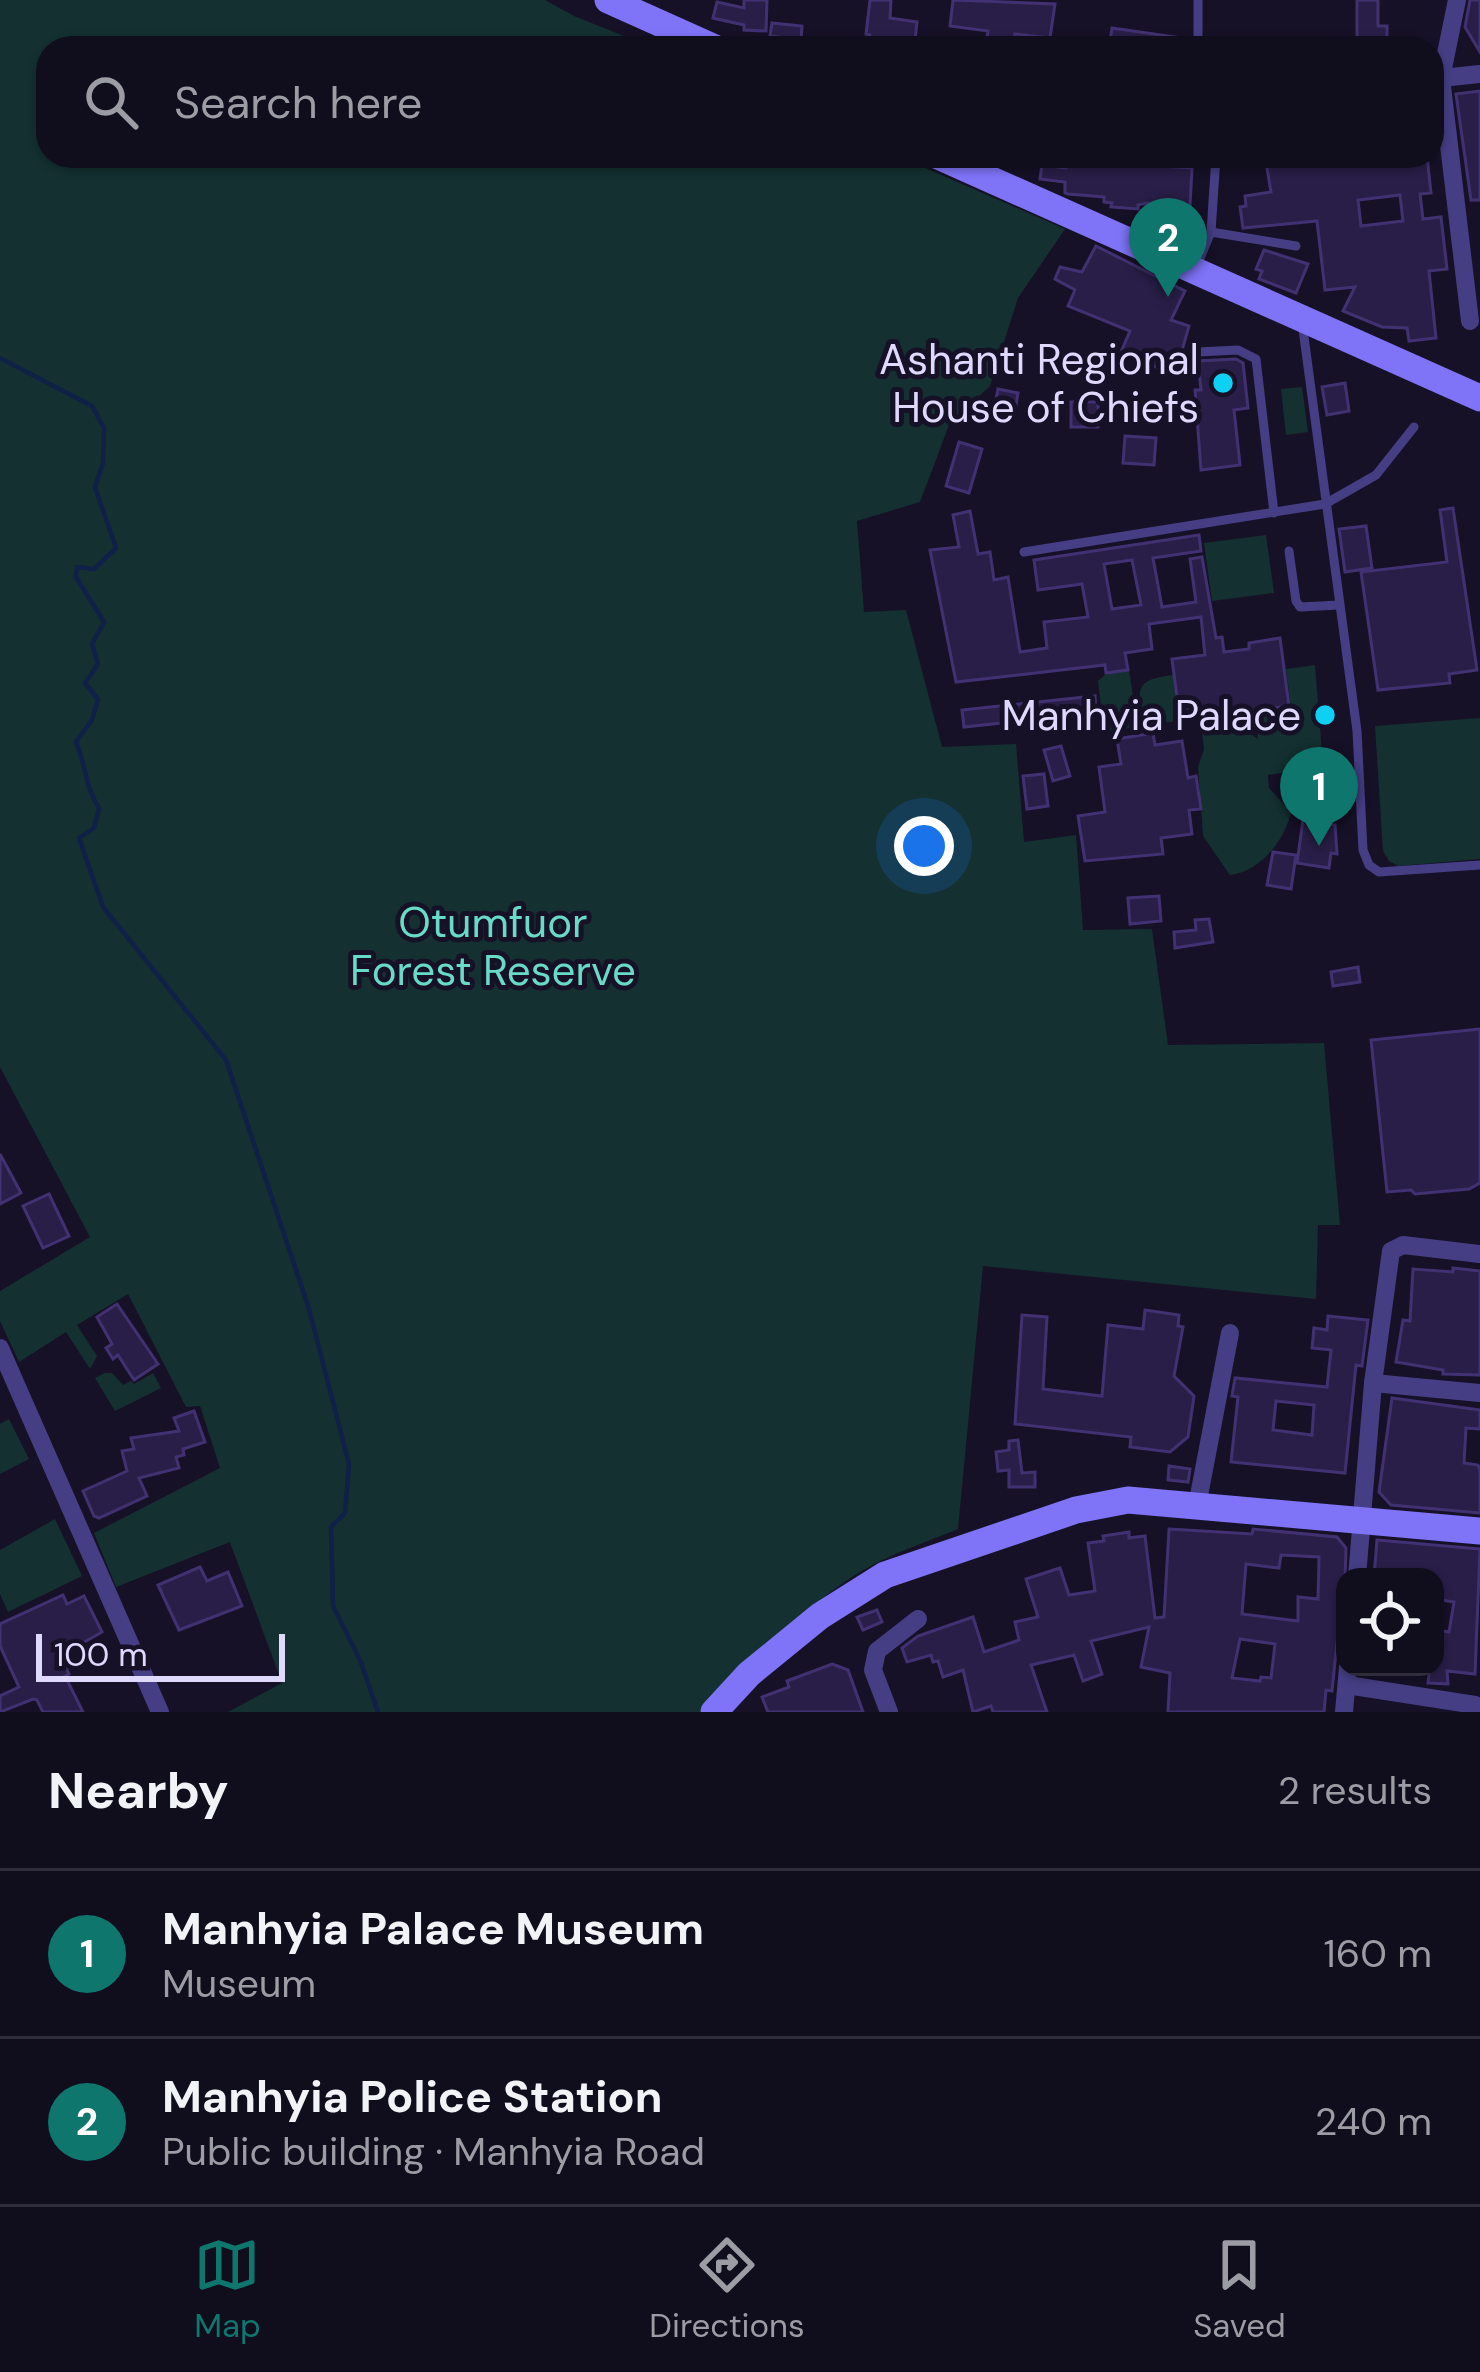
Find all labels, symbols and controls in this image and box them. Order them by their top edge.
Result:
search box [36,36,1444,168]
icon: search [78,69,144,135]
text: Search here [174,73,422,132]
pin: 2 [1129,198,1207,297]
place label: Ashanti Regional House of Chiefs [879,332,1199,435]
marker: Ashanti Regional House of Chiefs [1210,370,1236,396]
place label: Manhyia Palace [1001,688,1301,743]
marker: Manhyia Palace [1312,702,1338,728]
pin: 1 [1280,747,1358,846]
your location [894,816,954,876]
park label: Otumfuor Forest Reserve [350,895,636,998]
map controls [1336,1568,1444,1676]
button: locate [1336,1568,1444,1676]
scale bar [36,1628,285,1681]
text: 100 m [54,1633,148,1676]
text: Nearby [48,1757,229,1824]
text: 2 results [1278,1765,1432,1816]
text: Manhyia Palace Museum [162,1899,704,1958]
text: 1 [80,1928,94,1979]
text: 160 m [1324,1928,1432,1979]
text: Museum [162,1958,316,2009]
text: Manhyia Police Station [162,2067,663,2126]
text: 2 [76,2096,98,2147]
text: 240 m [1315,2096,1432,2147]
text: Public building · Manhyia Road [162,2126,705,2177]
tab: Map [194,2232,261,2347]
tab: Directions [649,2232,805,2347]
tab: Saved [1193,2232,1286,2347]

